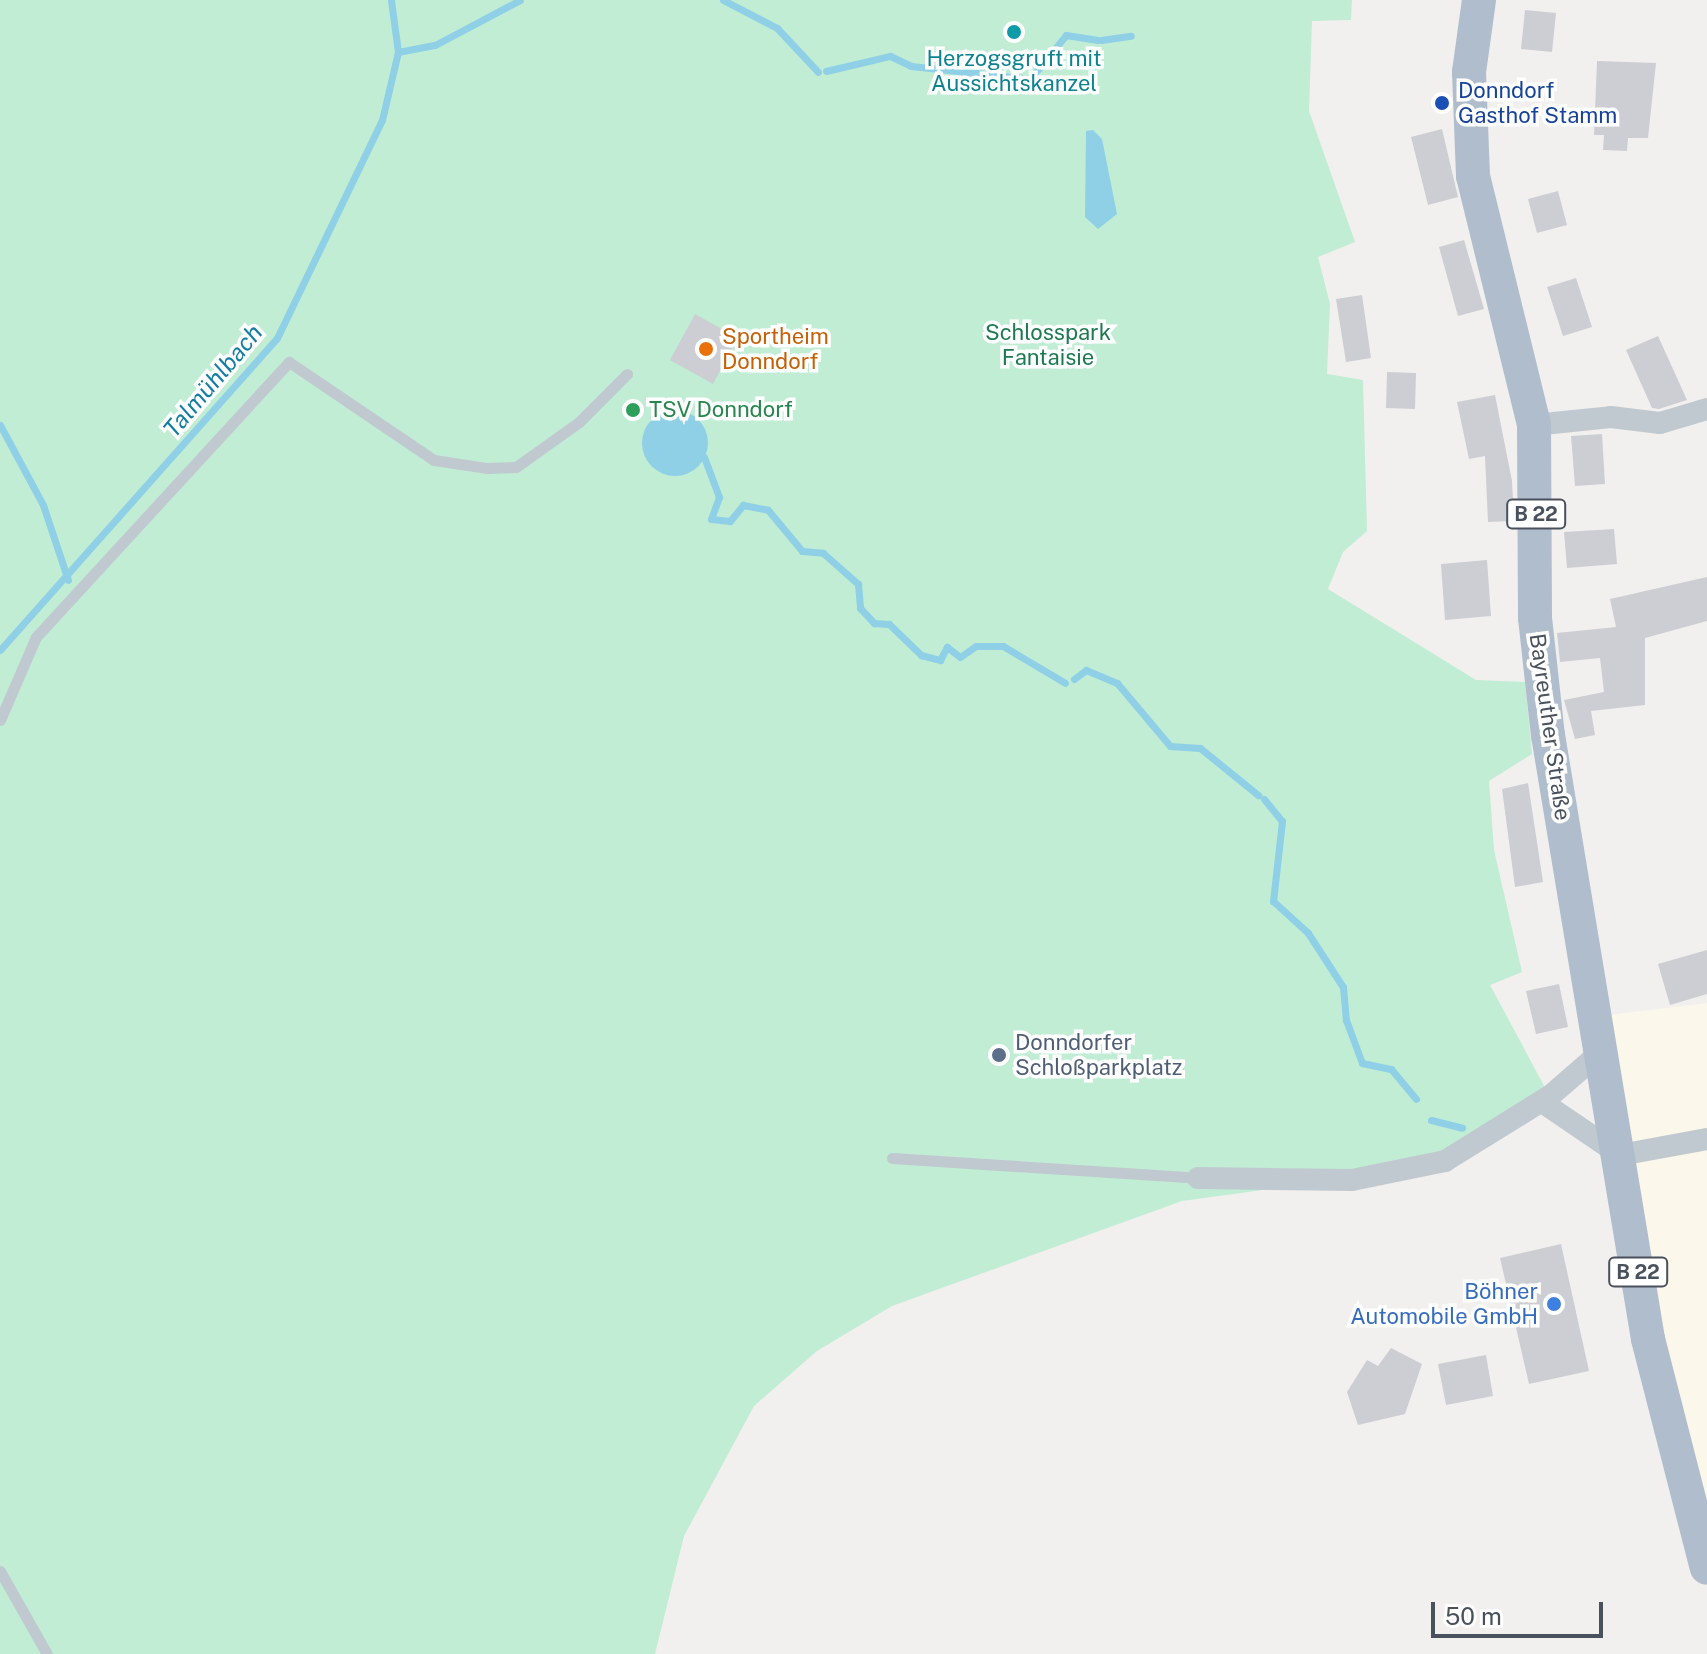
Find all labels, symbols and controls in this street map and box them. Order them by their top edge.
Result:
marker: Herzogsgruft mit Aussichtskanzel [1005,23,1023,41]
place label: Herzogsgruft mit Aussichtskanzel [926,45,1102,96]
place label: Donndorf Gasthof Stamm [1458,77,1617,128]
marker: Donndorf Gasthof Stamm [1433,94,1451,112]
water label: Talmühlbach [157,319,269,443]
park label: Schlosspark Fantaisie [985,319,1111,370]
place label: Sportheim Donndorf [722,323,829,374]
marker: Sportheim Donndorf [697,340,715,358]
place label: TSV Donndorf [649,397,793,423]
marker: TSV Donndorf [624,401,642,419]
road number: B 22 [1506,498,1566,530]
street label: Bayreuther Straße [1524,632,1576,822]
place label: Donndorfer Schloßparkplatz [1015,1029,1182,1080]
marker: Donndorfer Schloßparkplatz [990,1046,1008,1064]
road number: B 22 [1608,1256,1668,1288]
place label: Böhner Automobile GmbH [1350,1278,1538,1330]
marker: Böhner Automobile GmbH [1545,1295,1563,1313]
scale bar [1435,1586,1607,1636]
text: 50 m [1445,1602,1502,1630]

